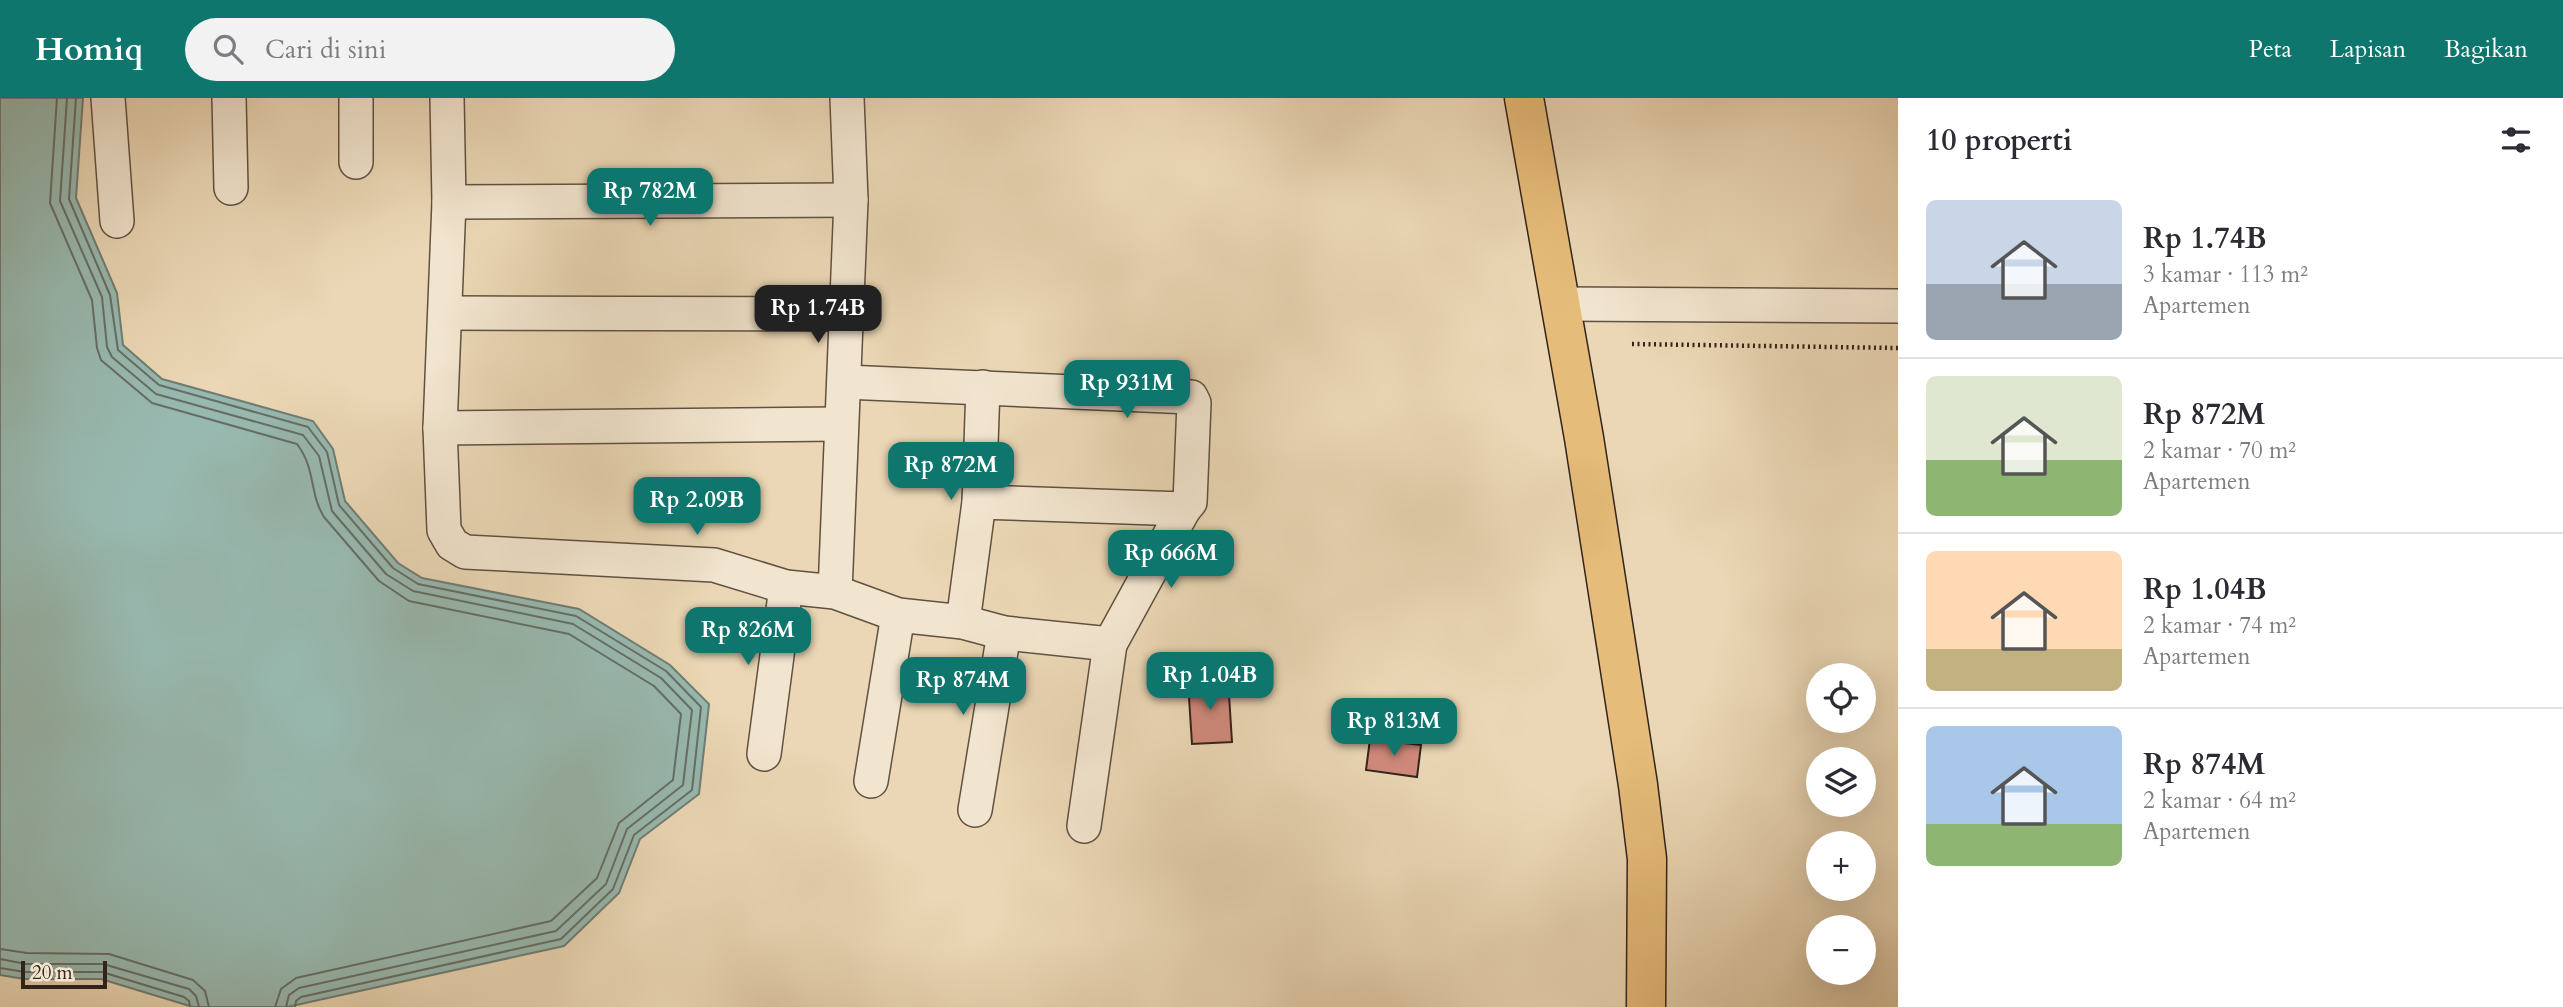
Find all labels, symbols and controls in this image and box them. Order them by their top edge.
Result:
search box [185,18,675,81]
text: Homiq [35,27,143,72]
icon: search [209,30,247,68]
text: Cari di sini [265,32,386,67]
text: Peta [2249,33,2292,66]
text: Lapisan [2330,33,2406,66]
text: Bagikan [2444,33,2528,66]
text: 10 properti [1926,120,2072,161]
icon: filters [2497,121,2535,159]
pin: Rp 782M [585,169,715,228]
text: Rp 782M [603,175,697,206]
text: Rp 1.74B [2143,218,2267,259]
icon: home [1982,228,2066,312]
text: 3 kamar · 113 m² [2143,259,2308,290]
pin: Rp 1.74B [746,286,890,345]
text: Apartemen [2143,290,2251,321]
text: Rp 1.74B [771,292,865,323]
pin: Rp 931M [1062,360,1192,420]
text: Rp 931M [1080,367,1174,398]
text: Rp 872M [2143,394,2265,435]
icon: home [1982,404,2066,488]
text: 2 kamar · 70 m² [2143,435,2296,466]
pin: Rp 872M [886,442,1016,502]
text: Rp 872M [904,449,998,480]
text: Apartemen [2143,466,2251,497]
pin: Rp 2.09B [625,478,769,537]
text: Rp 2.09B [650,484,744,515]
pin: Rp 666M [1106,531,1236,590]
text: Rp 666M [1124,537,1218,568]
text: Rp 1.04B [2143,569,2267,610]
icon: home [1982,579,2066,663]
pin: Rp 826M [683,608,813,667]
text: 2 kamar · 74 m² [2143,610,2296,641]
text: Rp 826M [701,614,795,645]
text: Apartemen [2143,641,2251,672]
pin: Rp 1.04B [1138,652,1282,712]
pin: Rp 874M [898,658,1028,717]
text: Rp 1.04B [1163,659,1257,690]
map controls [1806,663,1876,985]
button: locate [1806,663,1876,733]
text: Rp 874M [916,664,1010,695]
pin: Rp 813M [1329,698,1459,758]
text: Rp 813M [1347,705,1441,736]
text: Rp 874M [2143,744,2265,785]
button: layers [1806,747,1876,817]
icon: home [1982,754,2066,838]
text: 2 kamar · 64 m² [2143,785,2296,816]
text: Apartemen [2143,816,2251,847]
button: + [1806,831,1876,901]
button: − [1806,915,1876,985]
scale bar [21,958,107,990]
text: 20 m [32,960,73,986]

